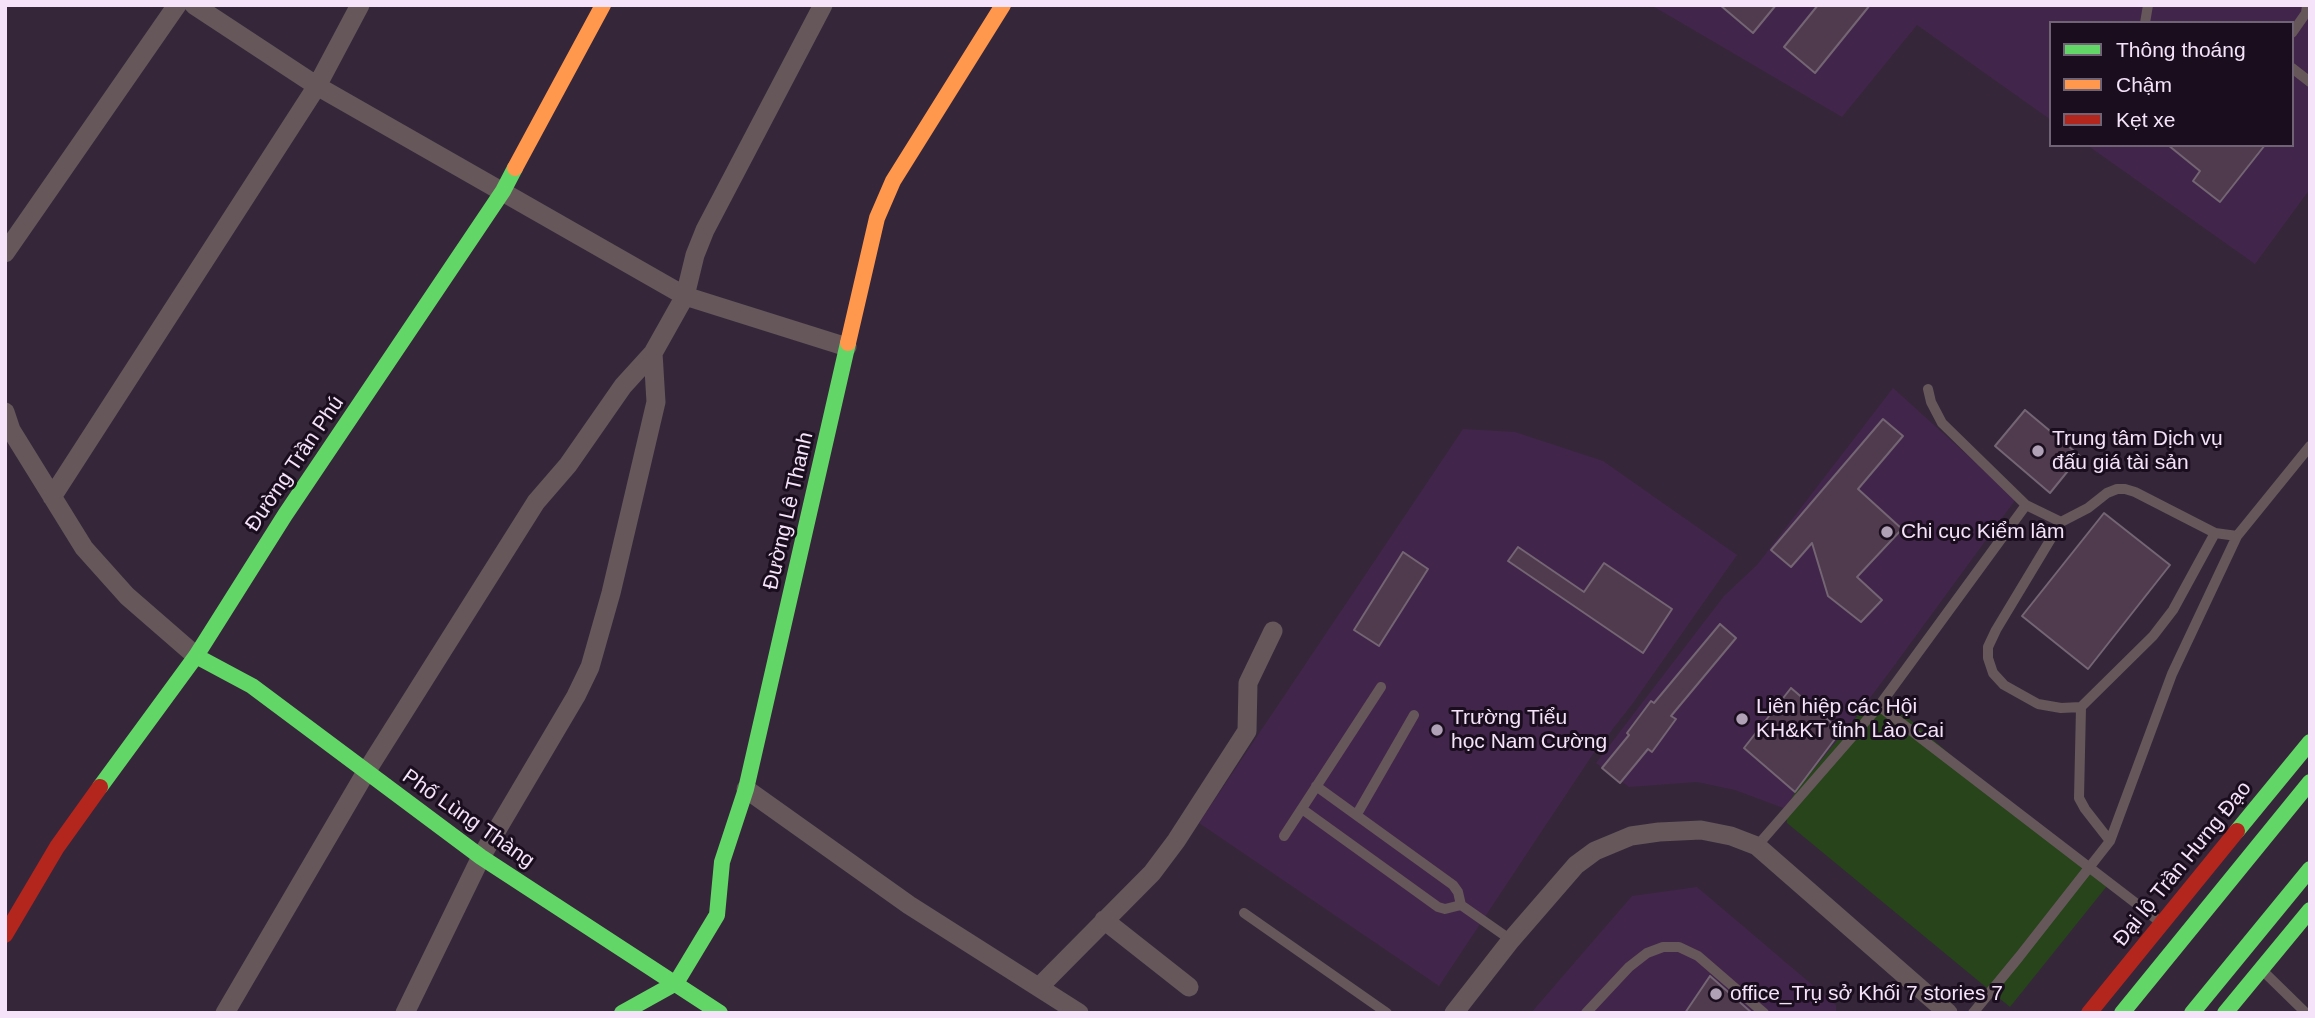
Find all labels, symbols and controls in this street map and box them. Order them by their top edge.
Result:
legend [2049,21,2294,147]
text: Thông thoáng [2116,38,2246,61]
text: Chậm [2116,73,2172,96]
text: Kẹt xe [2116,108,2176,131]
street label: Đường Trần Phú [240,392,350,536]
place label: Trung tâm Dịch vụ đấu giá tài sản [2052,426,2223,476]
street label: Đường Lê Thanh [759,430,819,592]
marker: Trung tâm Dịch vụ đấu giá tài sản [2030,443,2046,459]
place label: Chi cục Kiểm lâm [1901,519,2064,545]
marker: Chi cục Kiểm lâm [1879,524,1895,540]
place label: Liên hiệp các Hội KH&KT tỉnh Lào Cai [1756,694,1944,744]
place label: Trường Tiểu học Nam Cường [1451,705,1607,755]
marker: Liên hiệp các Hội KH&KT tỉnh Lào Cai [1734,711,1750,727]
marker: Trường Tiểu học Nam Cường [1429,722,1445,738]
street label: Phố Lùng Thàng [397,764,539,874]
street label: Đại lộ Trần Hưng Đạo [2109,777,2257,951]
place label: office_Trụ sở Khối 7 stories 7 [1730,981,2003,1007]
marker: office_Trụ sở Khối 7 stories 7 [1708,986,1724,1002]

